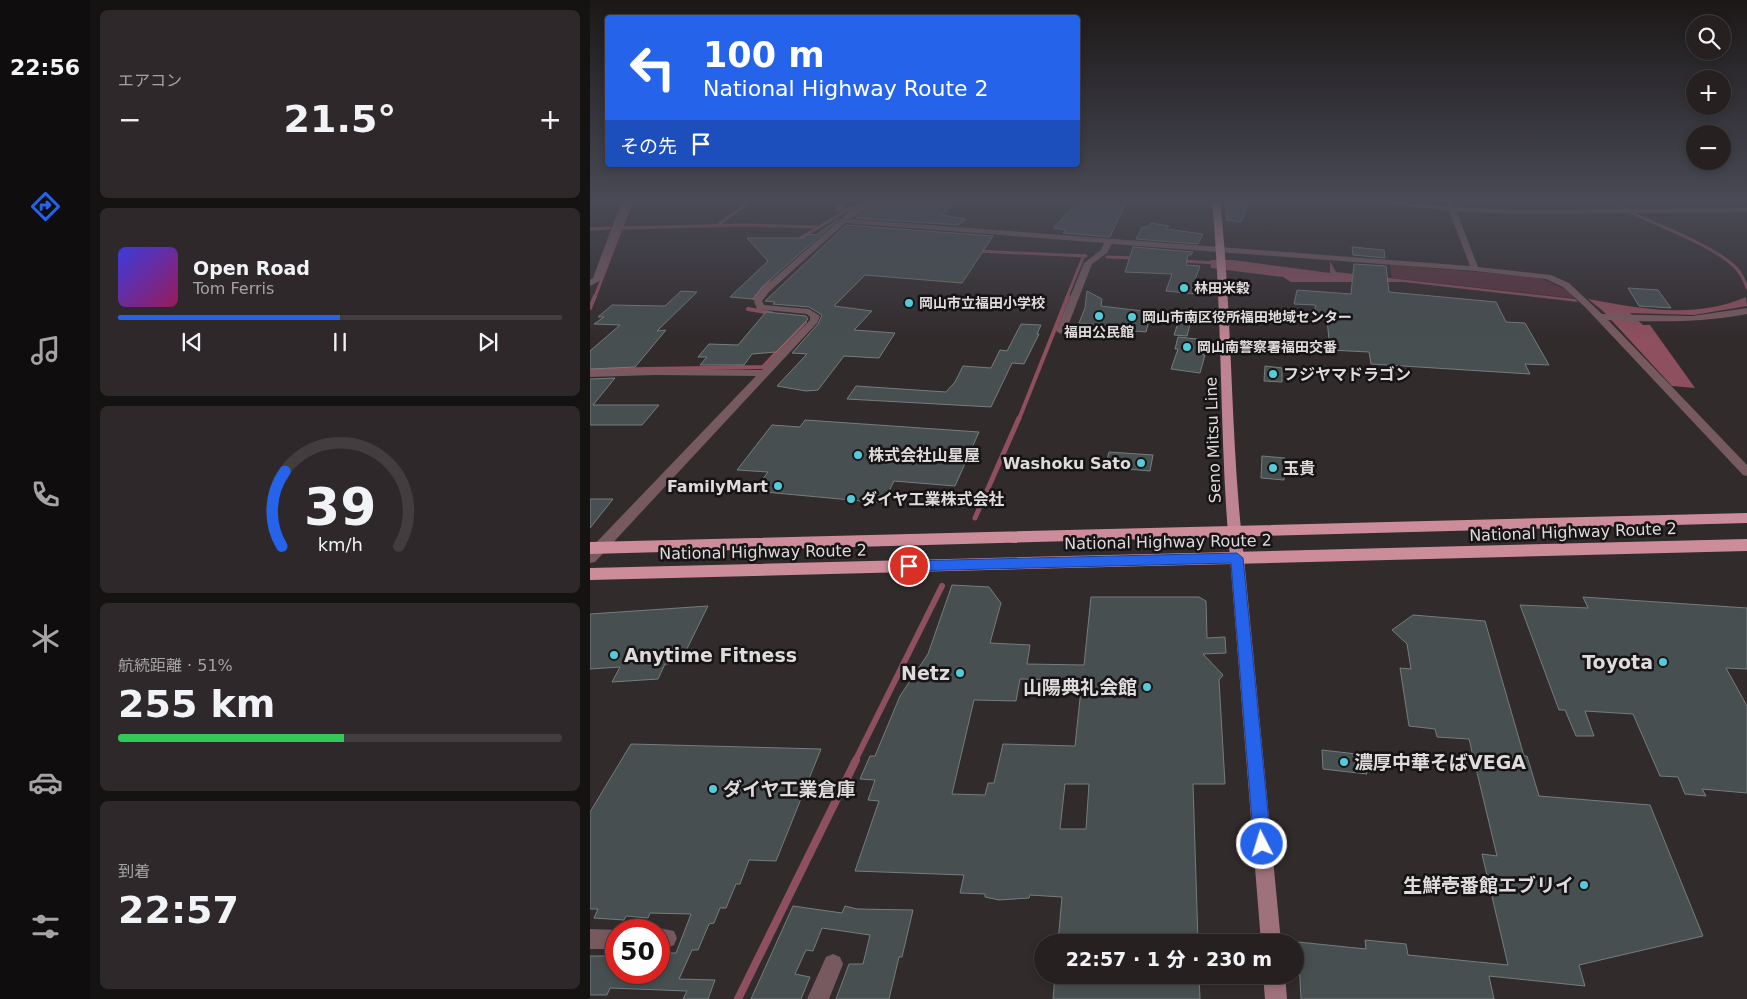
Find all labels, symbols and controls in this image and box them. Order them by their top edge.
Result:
map controls [1686,15,1731,170]
button: search [1686,15,1731,60]
icon: left [620,35,685,100]
text: 100 m [703,35,825,75]
text: 22:56 [10,55,80,80]
button: + [1686,70,1731,115]
text: エアコン [118,71,182,90]
text: National Highway Route 2 [703,76,989,101]
text: 21.5° [284,97,396,141]
text: − [118,103,141,136]
text: + [539,103,562,136]
button: − [1686,125,1731,170]
icon: arrive [687,130,715,158]
text: その先 [620,135,677,157]
icon: directions [28,189,63,224]
text: Open Road [193,257,310,279]
text: Tom Ferris [193,279,274,298]
place label: 林田米穀 [1194,280,1250,296]
marker: 林田米穀 [1178,282,1190,294]
place label: 岡山市立福田小学校 [919,295,1045,311]
marker: 岡山市立福田小学校 [903,297,915,309]
place label: 岡山市南区役所福田地域センター [1142,309,1352,325]
marker: 福田公民館 [1093,310,1105,322]
marker: 岡山市南区役所福田地域センター [1126,311,1138,323]
place label: 福田公民館 [1064,324,1134,340]
icon: previous [178,328,206,356]
icon: pause [326,328,354,356]
icon: next [474,328,502,356]
icon: music [28,333,63,368]
place label: 岡山南警察署福田交番 [1197,339,1337,355]
marker: 岡山南警察署福田交番 [1181,341,1193,353]
place label: フジヤマドラゴン [1283,365,1411,384]
marker: フジヤマドラゴン [1267,368,1279,380]
street label: Seno Mitsu Line [1201,376,1225,504]
place label: 株式会社山星屋 [868,446,980,465]
marker: 株式会社山星屋 [852,449,864,461]
place label: Washoku Sato [1003,454,1131,473]
marker: Washoku Sato [1135,457,1147,469]
place label: 玉貴 [1283,459,1315,478]
marker: 玉貴 [1267,462,1279,474]
icon: phone [28,477,63,512]
text: 39 [304,477,376,537]
place label: FamilyMart [667,477,768,496]
marker: FamilyMart [772,480,784,492]
place label: ダイヤ工業株式会社 [861,490,1005,509]
marker: ダイヤ工業株式会社 [845,493,857,505]
street label: National Highway Route 2 [1469,519,1677,545]
street label: National Highway Route 2 [1064,531,1272,553]
text: km/h [317,534,363,555]
street label: National Highway Route 2 [659,541,867,563]
pin [888,545,930,587]
icon: arrive [895,552,923,580]
icon: climate [28,621,63,656]
place label: Anytime Fitness [624,644,797,666]
marker: Anytime Fitness [608,649,620,661]
place label: Toyota [1582,651,1653,673]
text: 航続距離 · 51% [118,656,233,675]
marker: Toyota [1657,656,1669,668]
place label: Netz [901,662,950,684]
marker: Netz [954,667,966,679]
place label: 山陽典礼会館 [1023,676,1137,698]
marker: 山陽典礼会館 [1141,681,1153,693]
text: 255 km [118,682,275,726]
place label: 濃厚中華そばVEGA [1354,751,1526,773]
marker: 濃厚中華そばVEGA [1338,756,1350,768]
icon: car [28,765,63,800]
place label: ダイヤ工業倉庫 [723,778,855,800]
marker: ダイヤ工業倉庫 [707,783,719,795]
position arrow [1235,817,1287,869]
text: 到着 [118,862,150,881]
place label: 生鮮壱番館エブリイ [1403,874,1574,896]
marker: 生鮮壱番館エブリイ [1578,879,1590,891]
text: 22:57 [118,888,239,932]
icon: filters [28,909,63,944]
speed limit sign: 50 [605,919,670,984]
text: 22:57 · 1 分 · 230 m [1066,948,1272,970]

